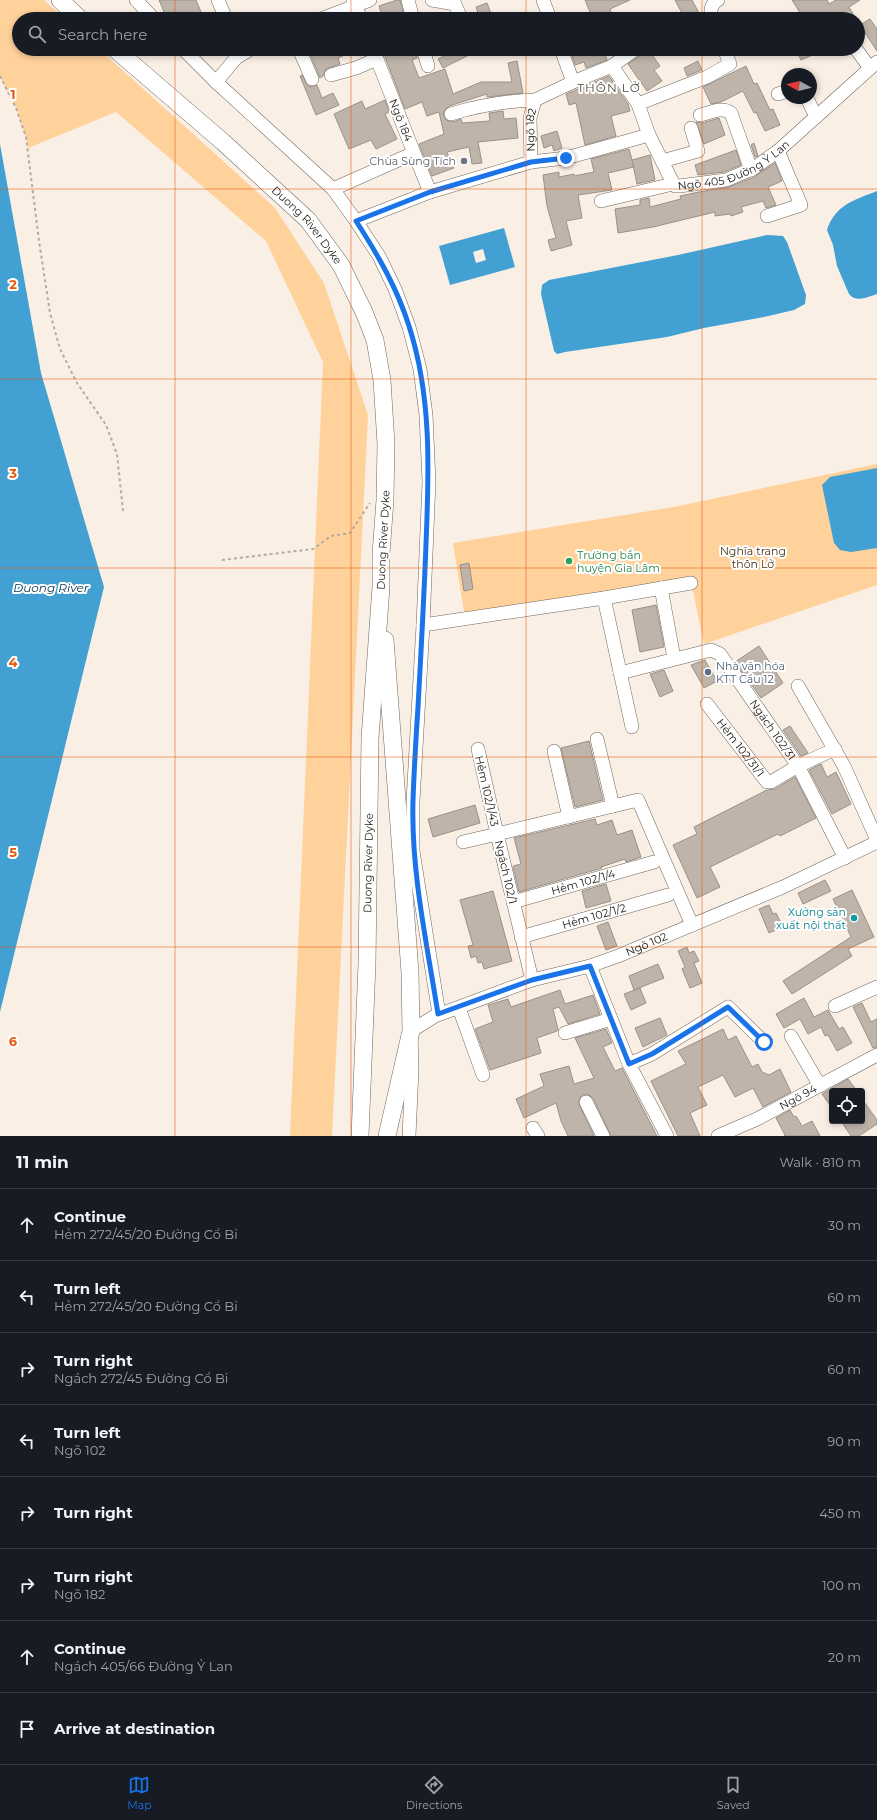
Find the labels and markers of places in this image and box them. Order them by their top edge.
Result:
place label: Chùa Sùng Tích [369,154,456,168]
marker: Chùa Sùng Tích [459,156,469,166]
place label: Trường bắn huyện Gia Lâm [577,548,660,575]
marker: Trường bắn huyện Gia Lâm [564,556,574,566]
place label: Nhà văn hóa KTT Cầu 12 [716,659,785,686]
marker: Nhà văn hóa KTT Cầu 12 [703,667,713,677]
place label: Xưởng sản xuất nội thất [776,905,847,932]
marker: Xưởng sản xuất nội thất [849,913,859,923]

